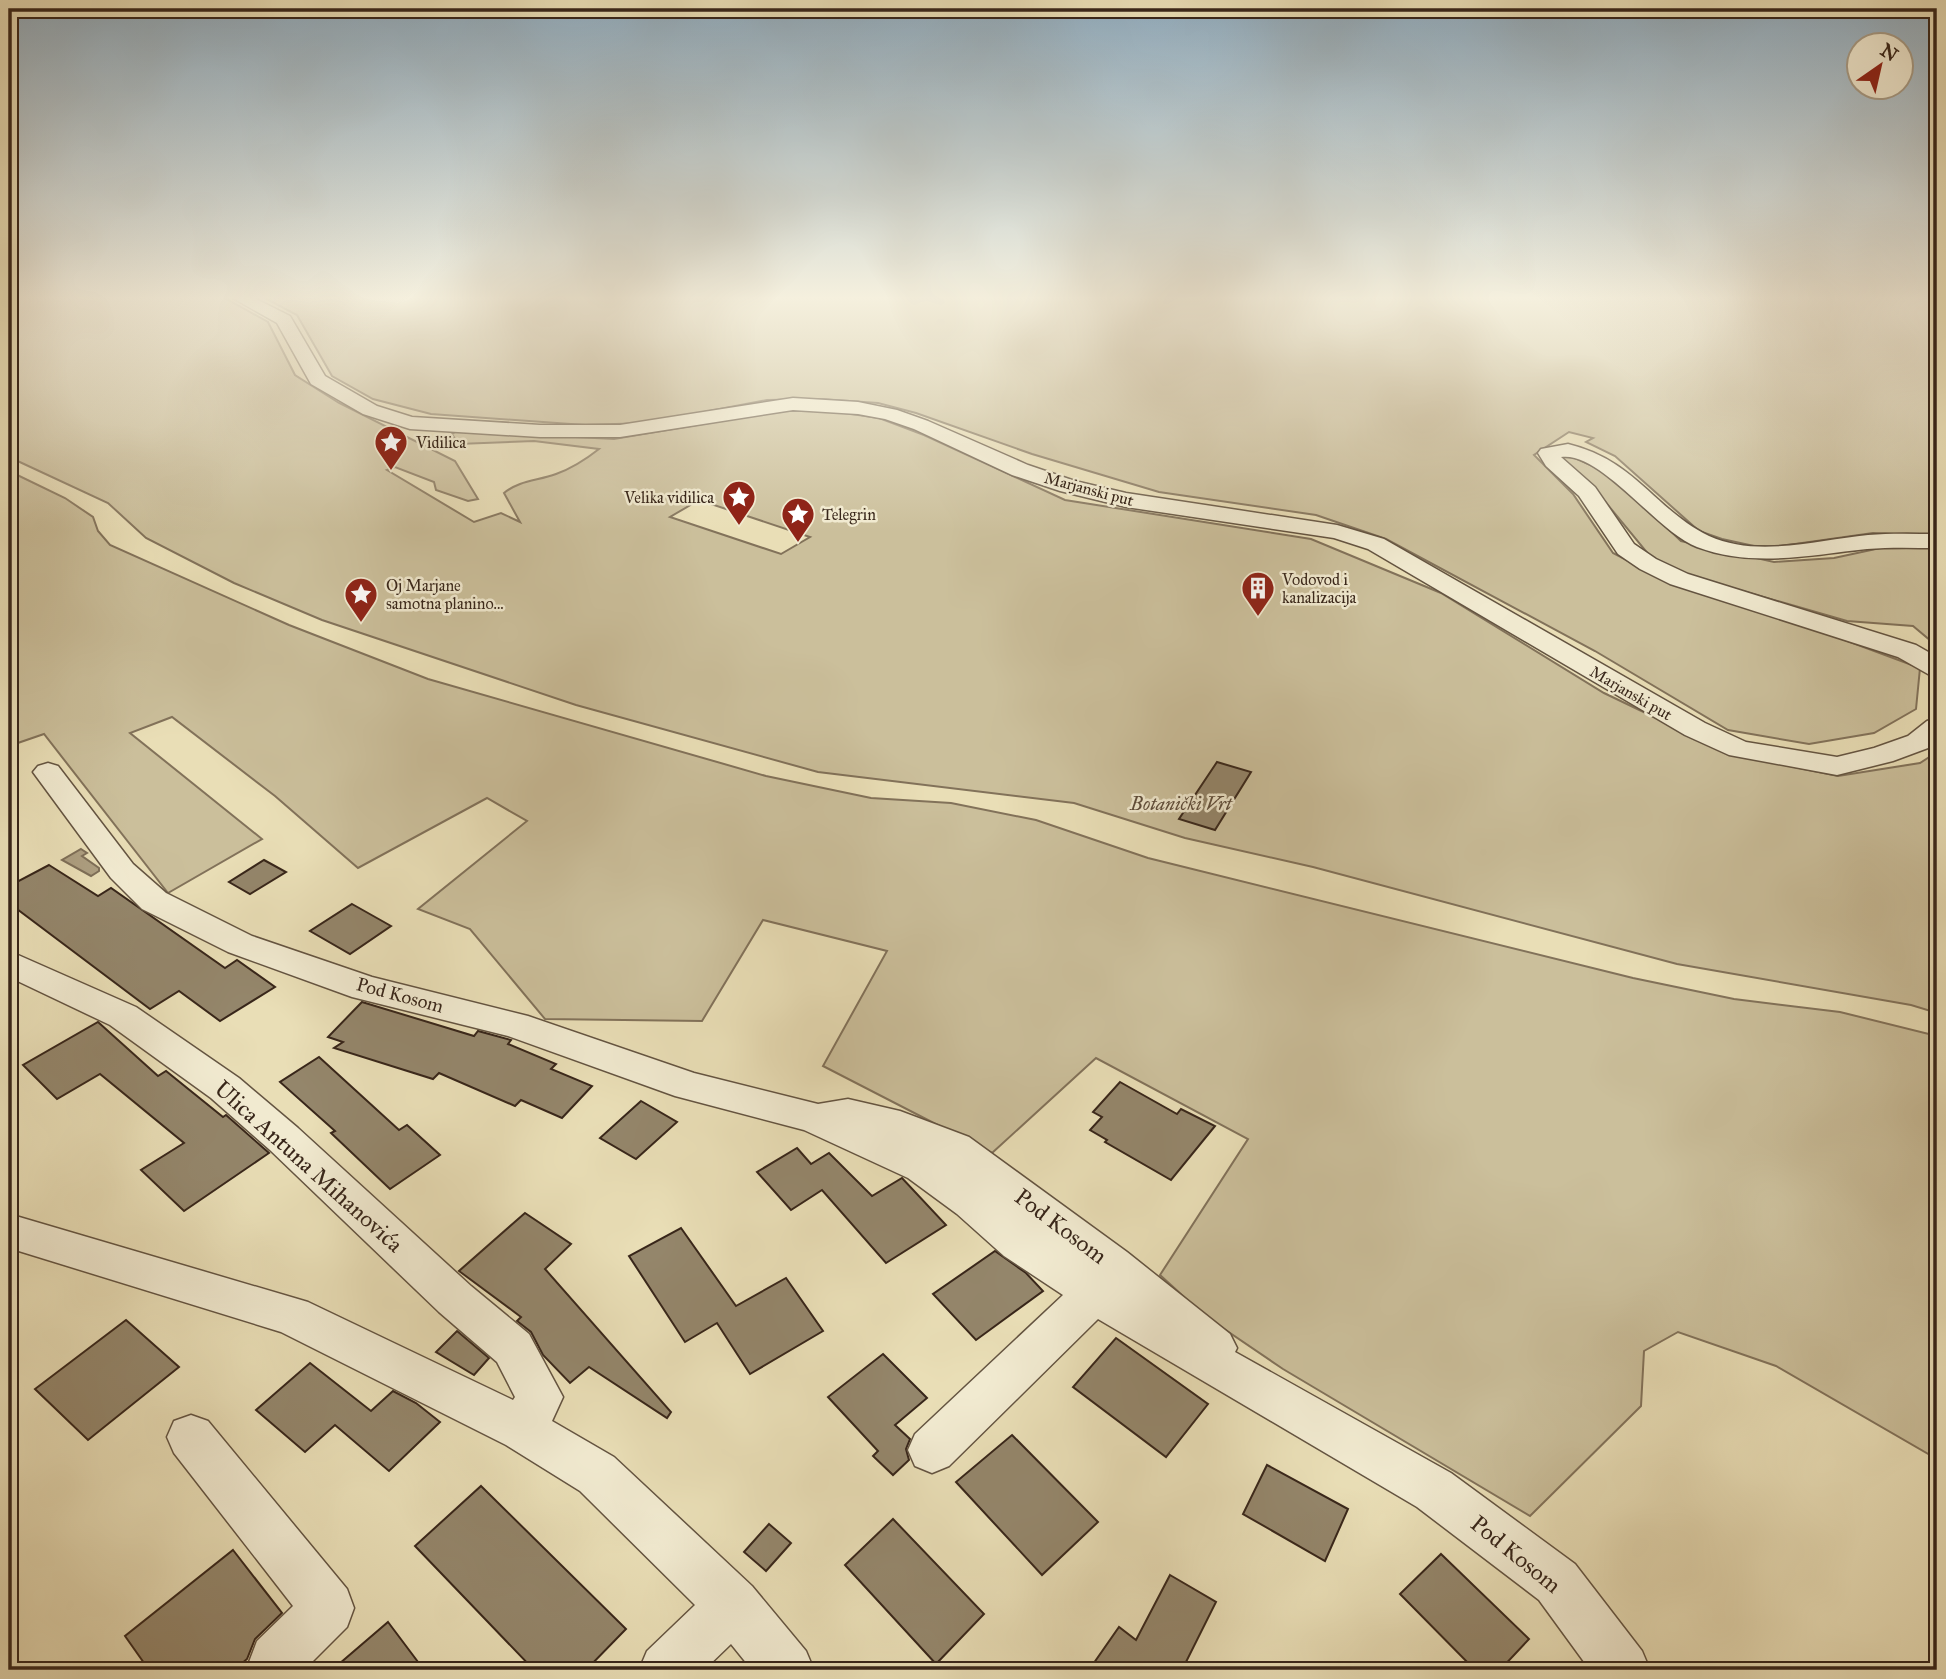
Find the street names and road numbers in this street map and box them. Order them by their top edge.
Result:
street label: Marjanski put [1042,468,1136,510]
street label: Marjanski put [1586,662,1676,724]
street label: Pod Kosom [354,972,446,1018]
street label: Ulica Antuna Mihanovića [209,1074,409,1258]
street label: Pod Kosom [1009,1182,1113,1270]
street label: Pod Kosom [1465,1509,1567,1599]

